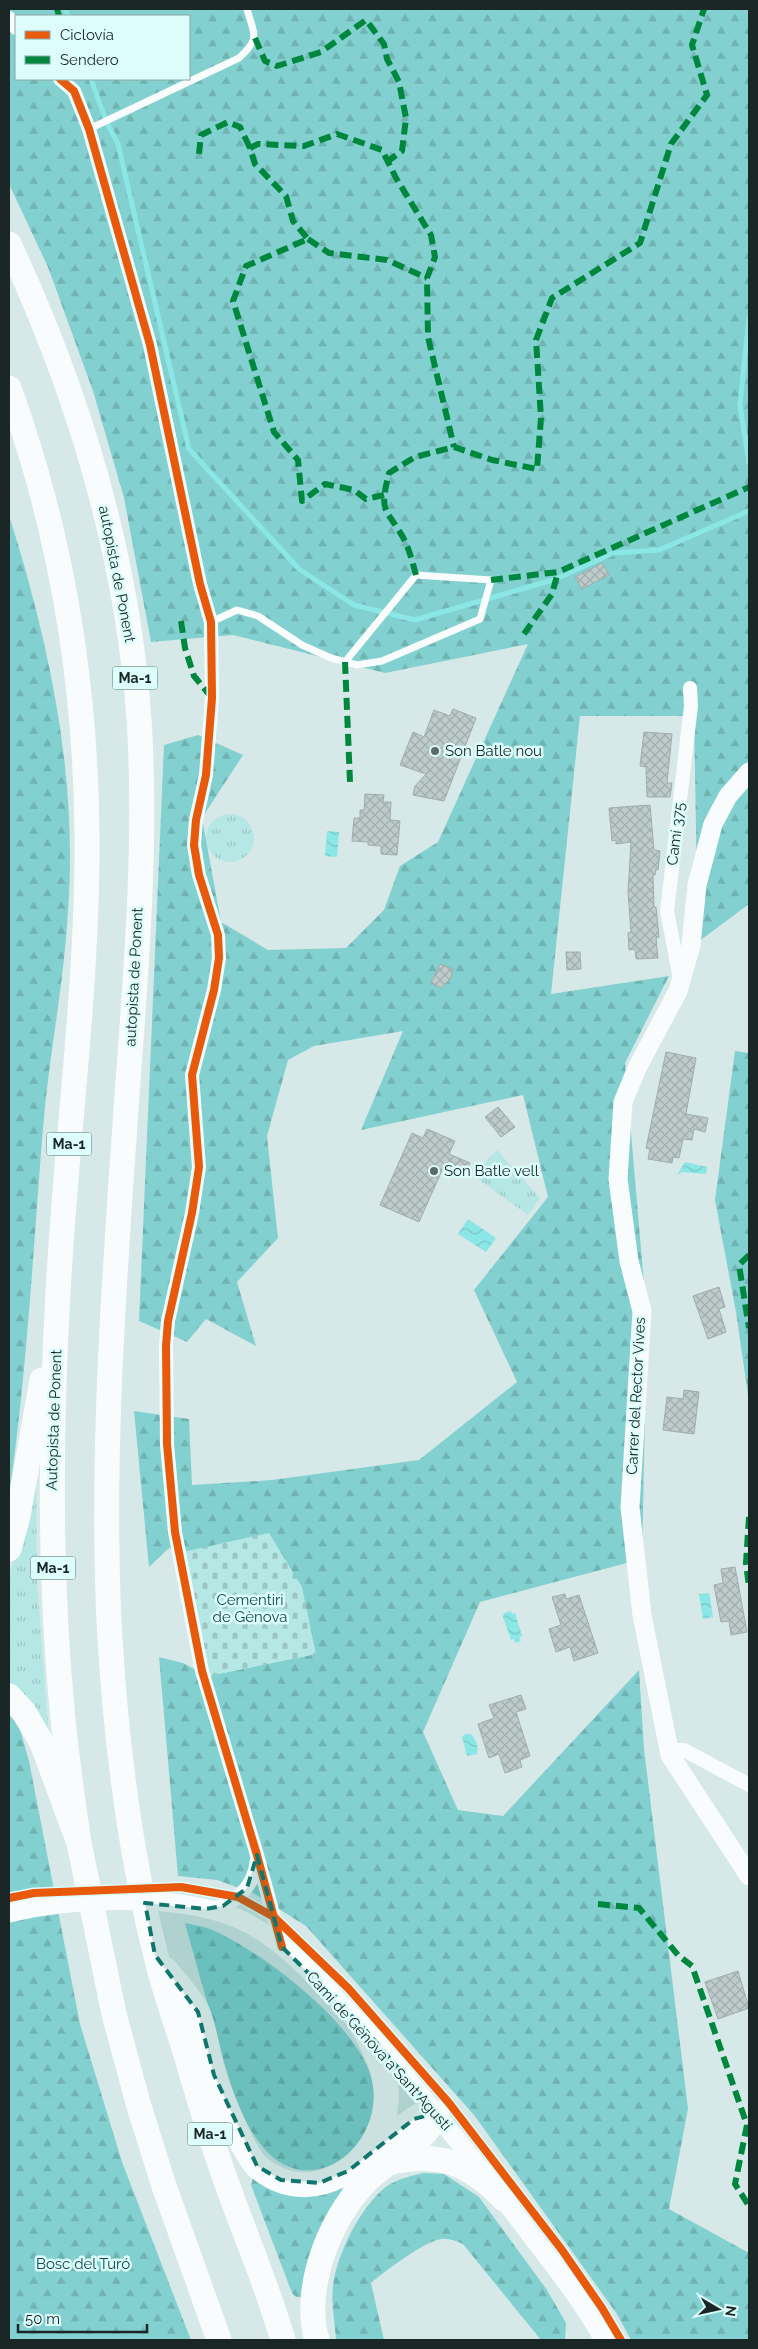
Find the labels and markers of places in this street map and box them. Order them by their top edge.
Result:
place label: Son Batle nou [445,742,542,760]
marker: Son Batle nou [429,745,441,757]
place label: Son Batle vell [444,1162,540,1180]
marker: Son Batle vell [428,1165,440,1177]

